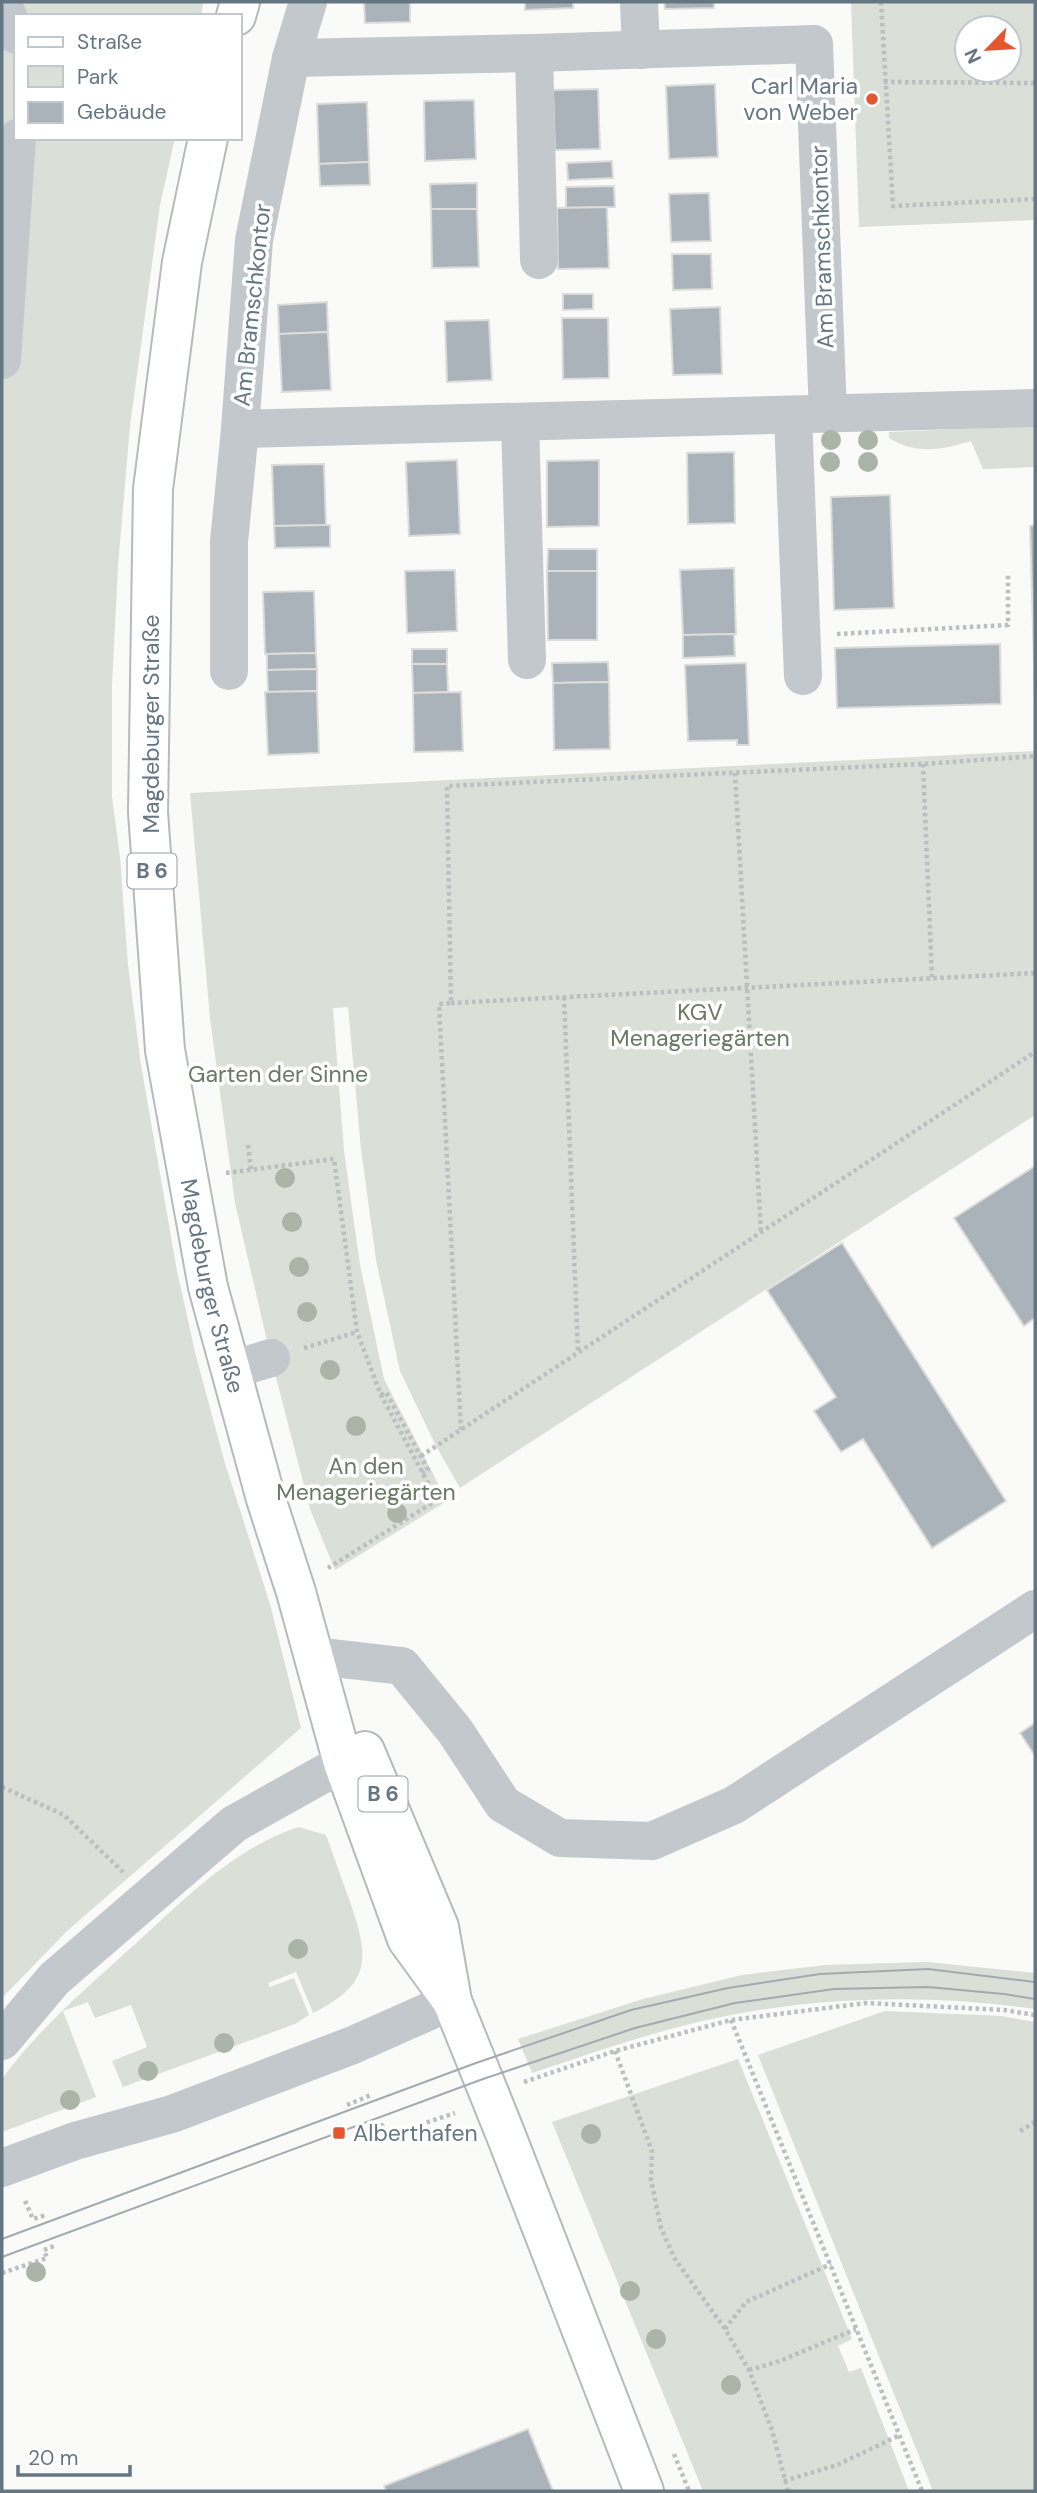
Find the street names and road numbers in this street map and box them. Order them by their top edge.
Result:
street label: Am Bramschkontor [803,145,841,349]
street label: Am Bramschkontor [226,202,278,408]
street label: Magdeburger Straße [136,615,166,833]
road number: B 6 [128,854,176,888]
street label: Magdeburger Straße [174,1177,251,1397]
road number: B 6 [358,1776,408,1812]

